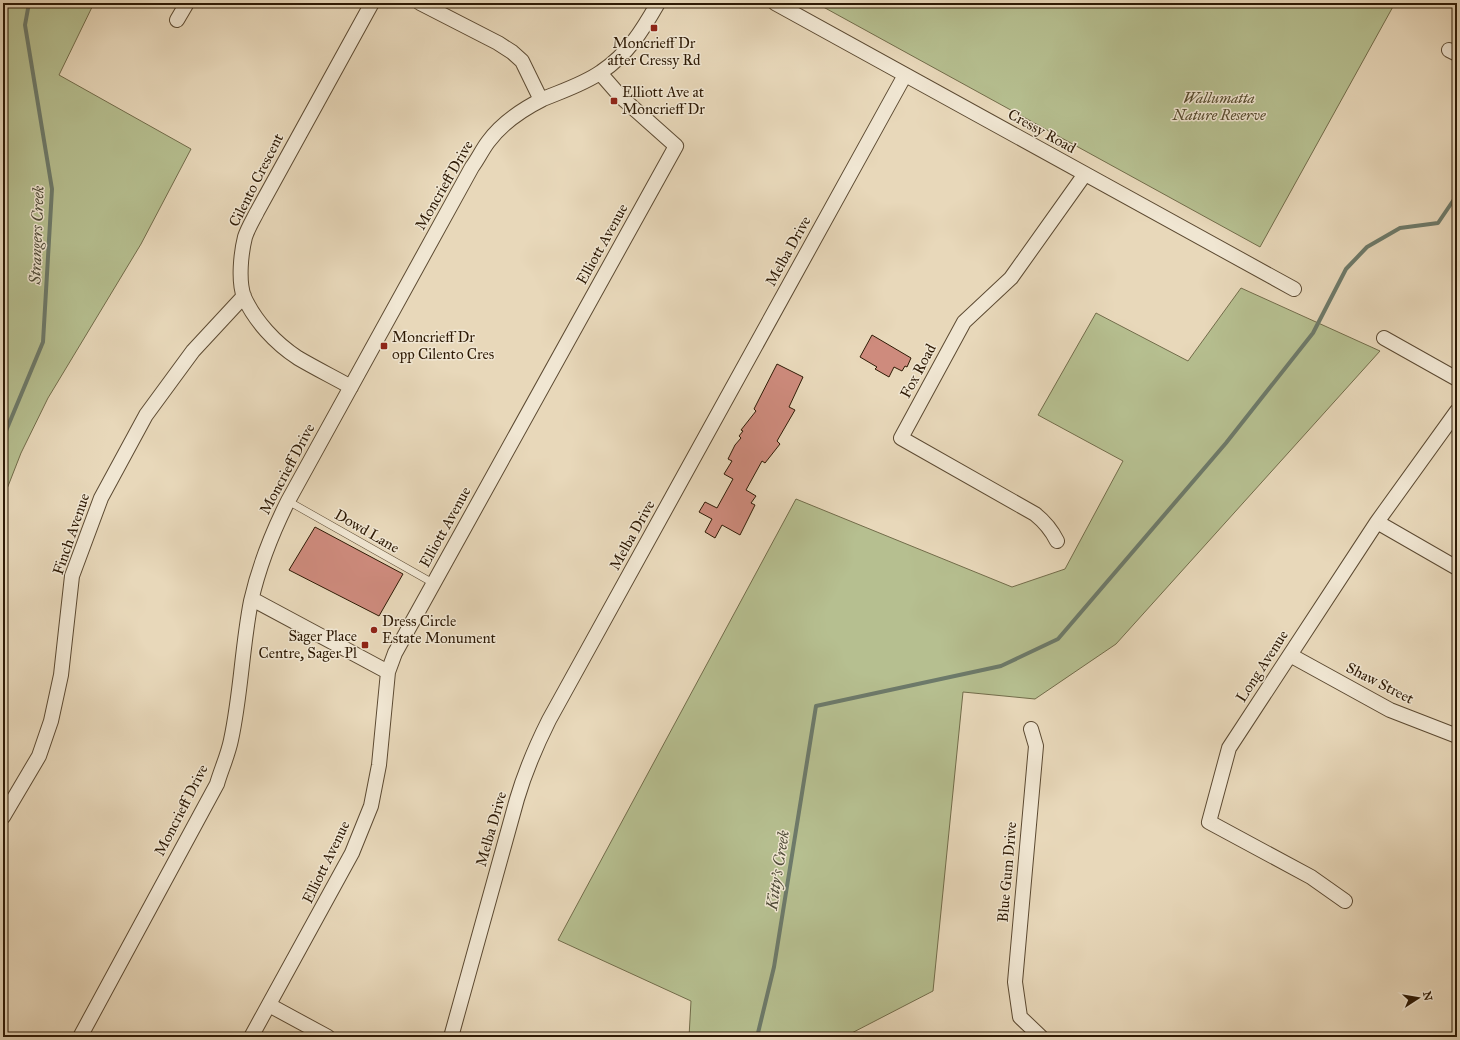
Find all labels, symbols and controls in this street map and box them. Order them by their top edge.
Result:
marker: Moncrieff Dr after Cressy Rd [649,23,659,33]
place label: Moncrieff Dr after Cressy Rd [607,34,701,69]
place label: Elliott Ave at Moncrieff Dr [622,83,705,118]
park label: Wallumatta Nature Reserve [1171,89,1266,124]
marker: Elliott Ave at Moncrieff Dr [609,96,619,106]
street label: Cressy Road [1005,105,1080,157]
street label: Cilento Crescent [225,130,288,230]
street label: Moncrieff Drive [411,137,477,233]
water label: Strangers Creek [25,185,48,286]
street label: Elliott Avenue [572,201,632,287]
street label: Melba Drive [761,213,815,289]
place label: Moncrieff Dr opp Cilento Cres [392,328,494,363]
street label: Fox Road [896,340,940,401]
marker: Moncrieff Dr opp Cilento Cres [379,341,389,351]
street label: Moncrieff Drive [256,421,318,517]
street label: Elliott Avenue [415,484,475,570]
street label: Finch Avenue [49,491,93,577]
street label: Melba Drive [605,497,659,573]
street label: Dowd Lane [331,505,403,557]
place label: Dress Circle Estate Monument [382,612,496,647]
marker: Dress Circle Estate Monument [369,625,379,635]
place label: Sager Place Centre, Sager Pl [259,627,358,662]
street label: Long Avenue [1232,627,1292,705]
marker: Sager Place Centre, Sager Pl [360,640,370,650]
street label: Shaw Street [1343,658,1417,708]
street label: Moncrieff Drive [150,761,212,859]
street label: Melba Drive [472,789,510,869]
street label: Elliott Avenue [298,818,354,906]
street label: Blue Gum Drive [994,821,1020,923]
water label: Kitty's Creek [762,829,793,912]
north arrow [1398,978,1438,1018]
text: N [1420,990,1435,1003]

